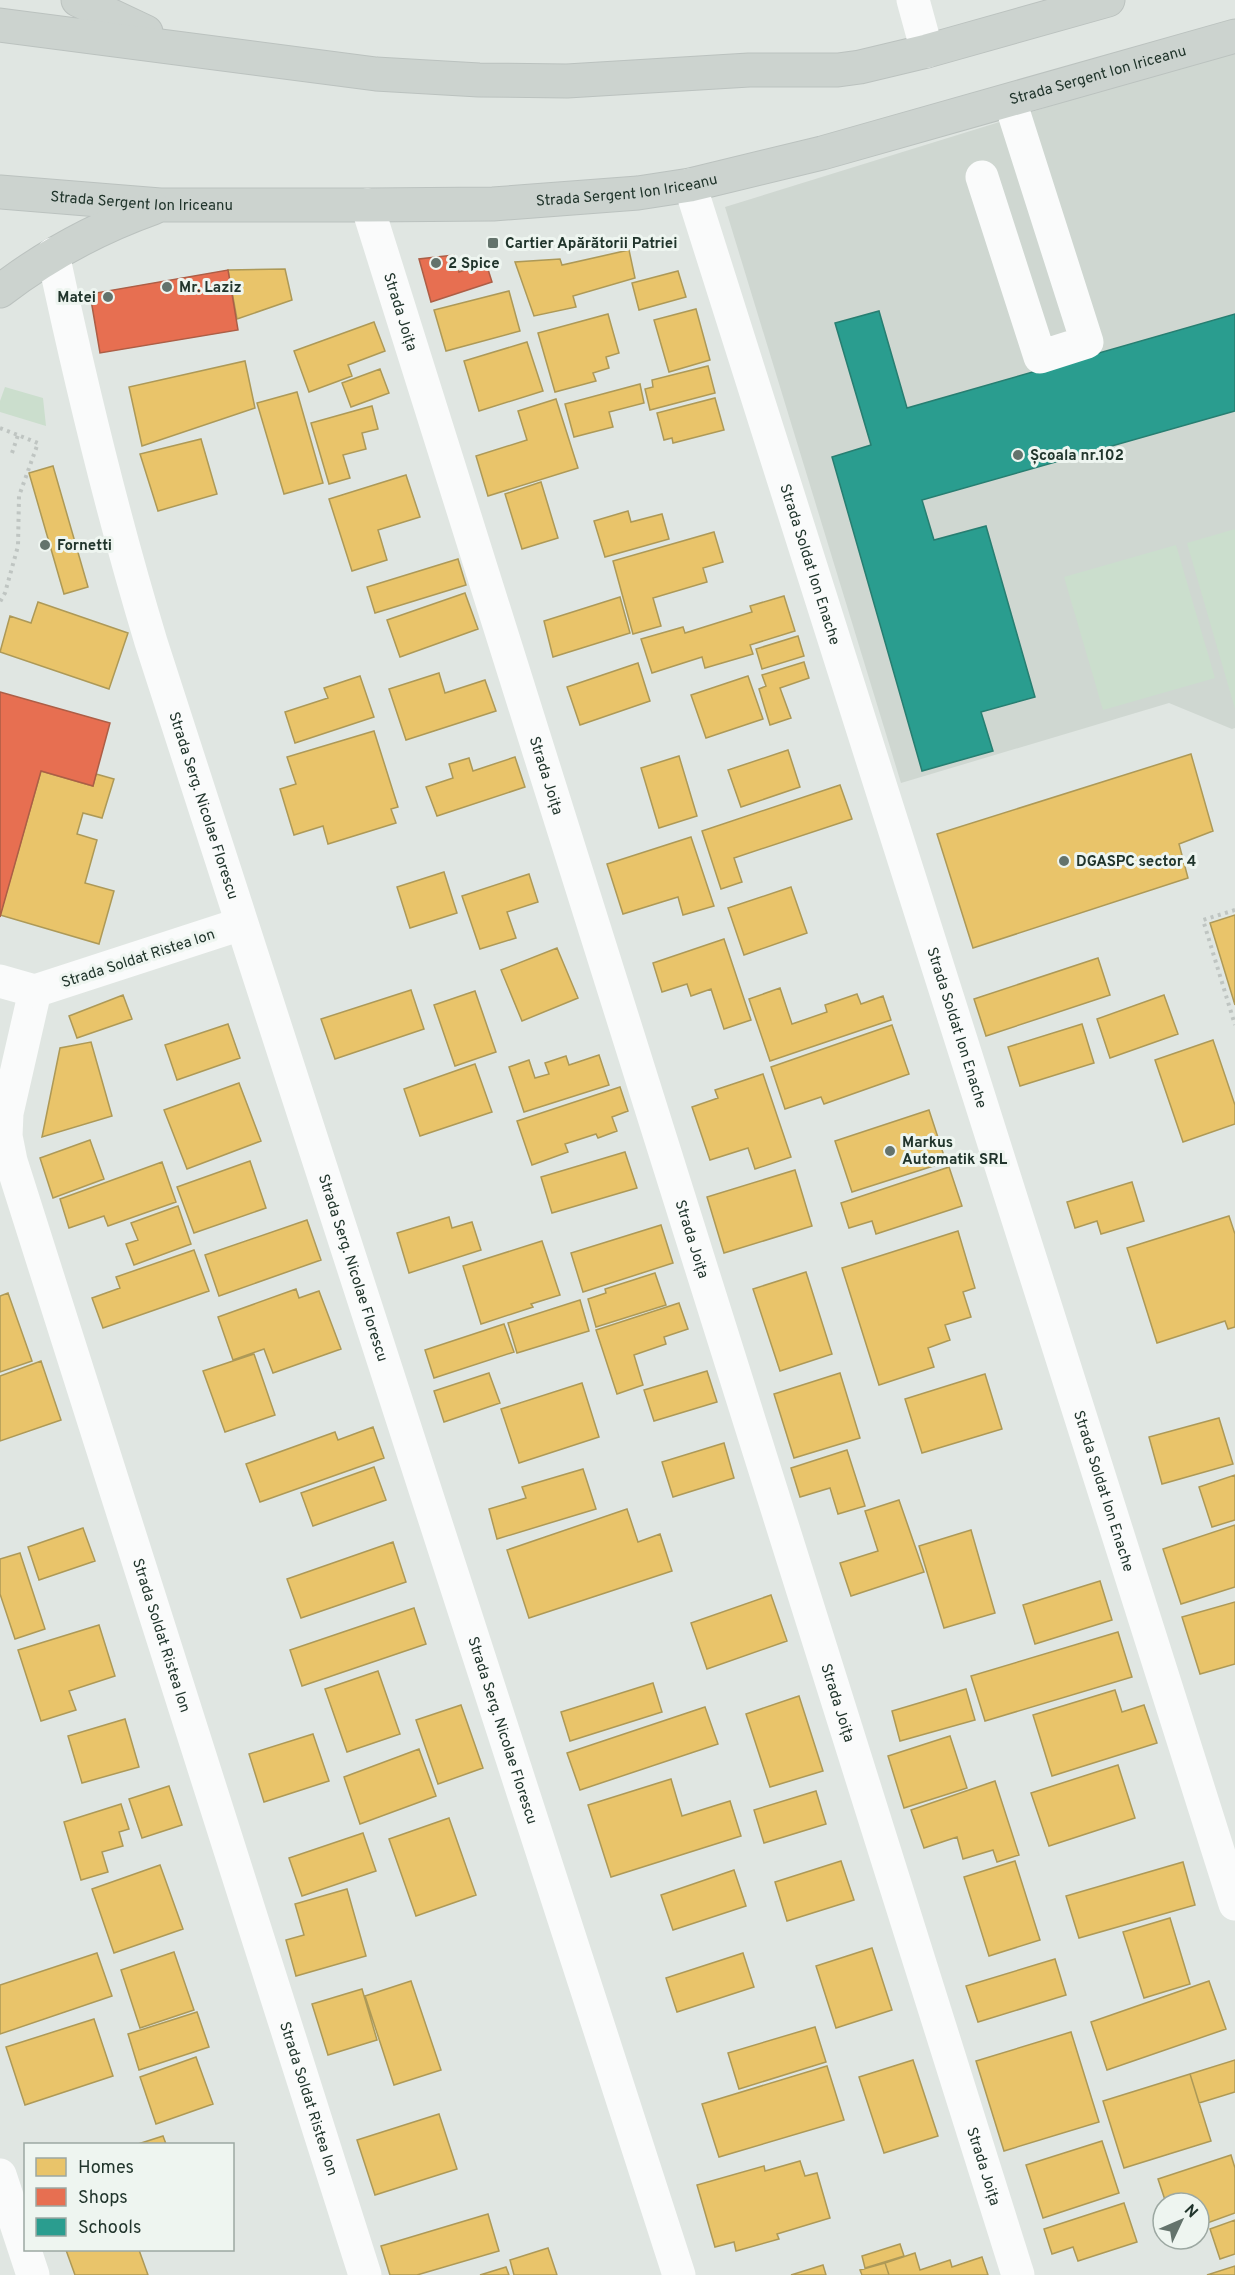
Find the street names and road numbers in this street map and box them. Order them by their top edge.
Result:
street label: Strada Sergent Ion Iriceanu [1008,42,1189,110]
street label: Strada Sergent Ion Iriceanu [535,171,720,212]
street label: Strada Sergent Ion Iriceanu [49,188,233,216]
street label: Strada Joița [378,271,420,354]
street label: Strada Soldat Ion Enache [774,482,843,648]
street label: Strada Serg. Nicolae Florescu [163,710,242,902]
street label: Strada Joița [524,734,566,818]
street label: Strada Soldat Ristea Ion [59,926,218,993]
street label: Strada Soldat Ion Enache [921,945,990,1111]
street label: Strada Serg. Nicolae Florescu [313,1172,391,1364]
street label: Strada Joița [670,1198,712,1281]
street label: Strada Soldat Ion Enache [1068,1408,1137,1574]
street label: Strada Soldat Ristea Ion [127,1556,194,1715]
street label: Strada Serg. Nicolae Florescu [462,1634,541,1827]
street label: Strada Joița [815,1662,858,1745]
street label: Strada Soldat Ristea Ion [274,2020,341,2178]
street label: Strada Joița [961,2125,1004,2208]

